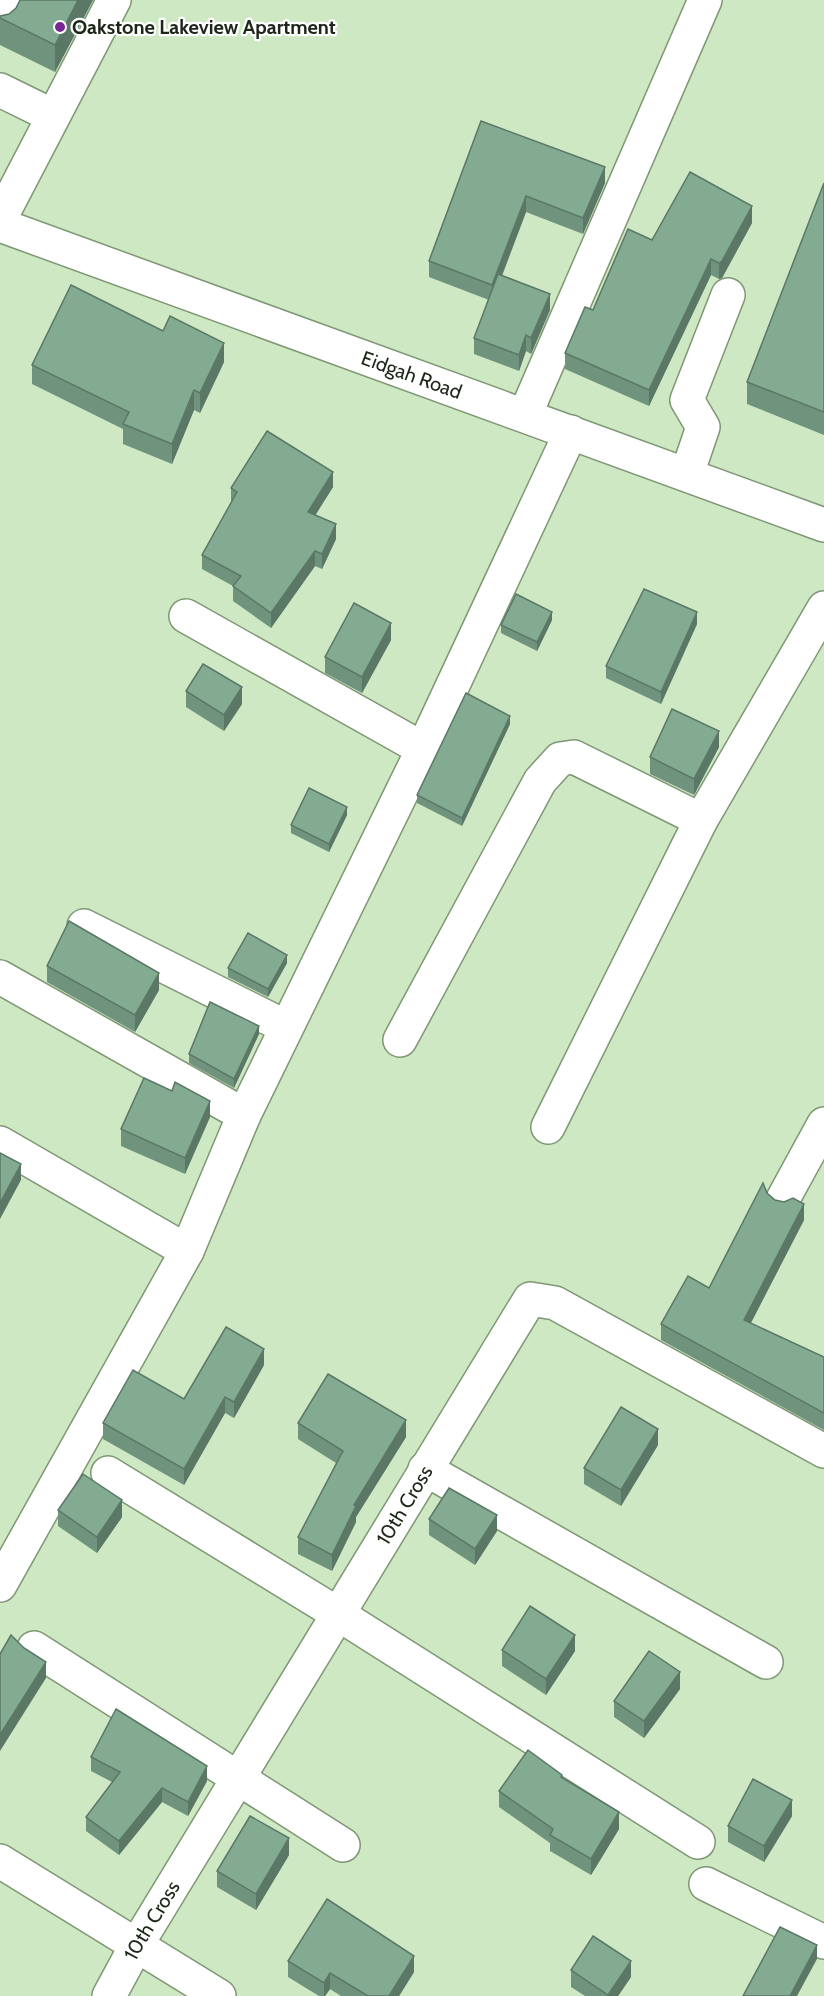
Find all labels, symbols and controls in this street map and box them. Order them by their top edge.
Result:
place label: Oakstone Lakeview Apartment [72,15,336,39]
marker: Oakstone Lakeview Apartment [53,20,67,34]
street label: Eidgah Road [358,346,465,404]
street label: 10th Cross [371,1461,438,1549]
street label: 10th Cross [119,1876,185,1964]

